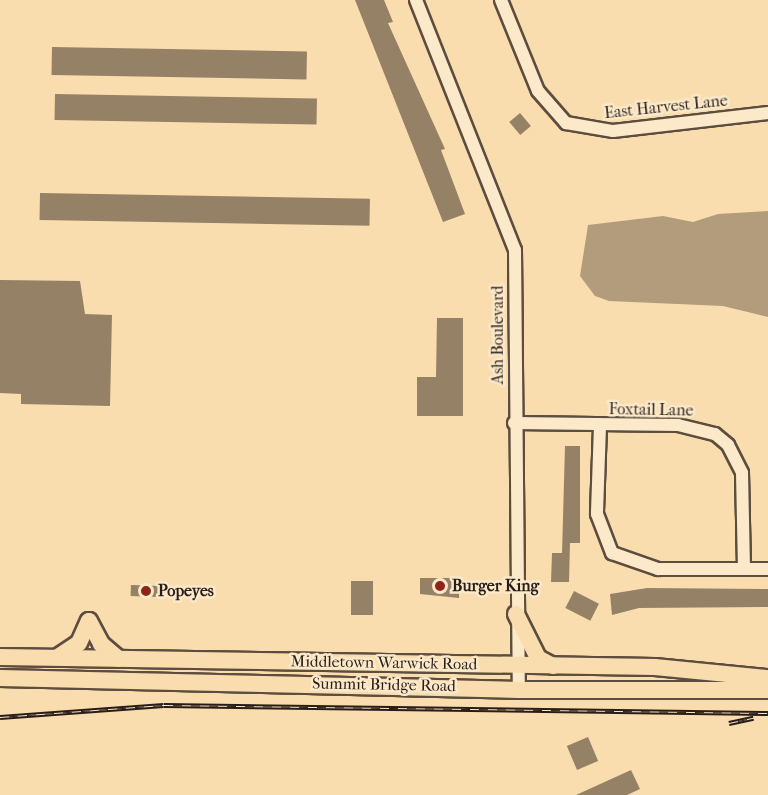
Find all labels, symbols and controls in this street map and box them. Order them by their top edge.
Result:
street label: East Harvest Lane [603,91,729,123]
street label: Ash Boulevard [488,286,508,384]
street label: Foxtail Lane [609,400,693,420]
place label: Burger King [452,576,539,596]
marker: Burger King [433,579,447,593]
place label: Popeyes [158,581,214,601]
marker: Popeyes [139,584,153,598]
street label: Middletown Warwick Road [290,652,478,674]
street label: Summit Bridge Road [312,674,456,696]

